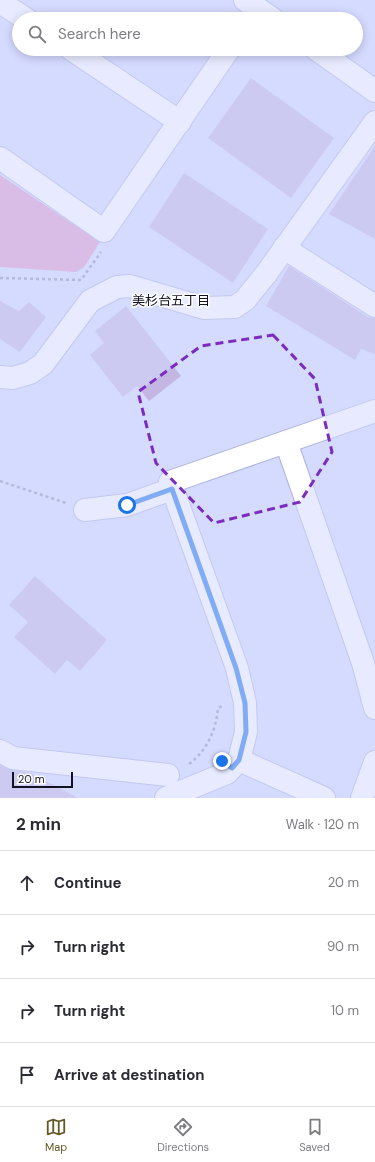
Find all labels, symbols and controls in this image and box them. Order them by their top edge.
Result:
search box [12,12,363,56]
icon: search [26,23,48,45]
text: Search here [58,24,141,44]
district label: 美杉台五丁目 [132,292,210,309]
route start [118,496,136,514]
route end [213,752,231,770]
scale bar [12,770,73,789]
text: 20 m [18,772,44,786]
text: 2 min [16,813,61,835]
text: Walk · 120 m [286,816,359,833]
icon: ahead [16,872,38,894]
text: Continue [54,873,122,893]
text: 20 m [328,874,359,891]
icon: right [16,936,38,958]
text: Turn right [54,937,125,957]
text: 90 m [327,938,359,955]
icon: right [16,1000,38,1022]
text: Turn right [54,1001,125,1021]
text: 10 m [331,1002,359,1019]
icon: arrive [16,1064,38,1086]
text: Arrive at destination [54,1065,205,1085]
tab: Map [45,1116,67,1154]
tab: Directions [157,1116,209,1154]
tab: Saved [299,1116,330,1154]

